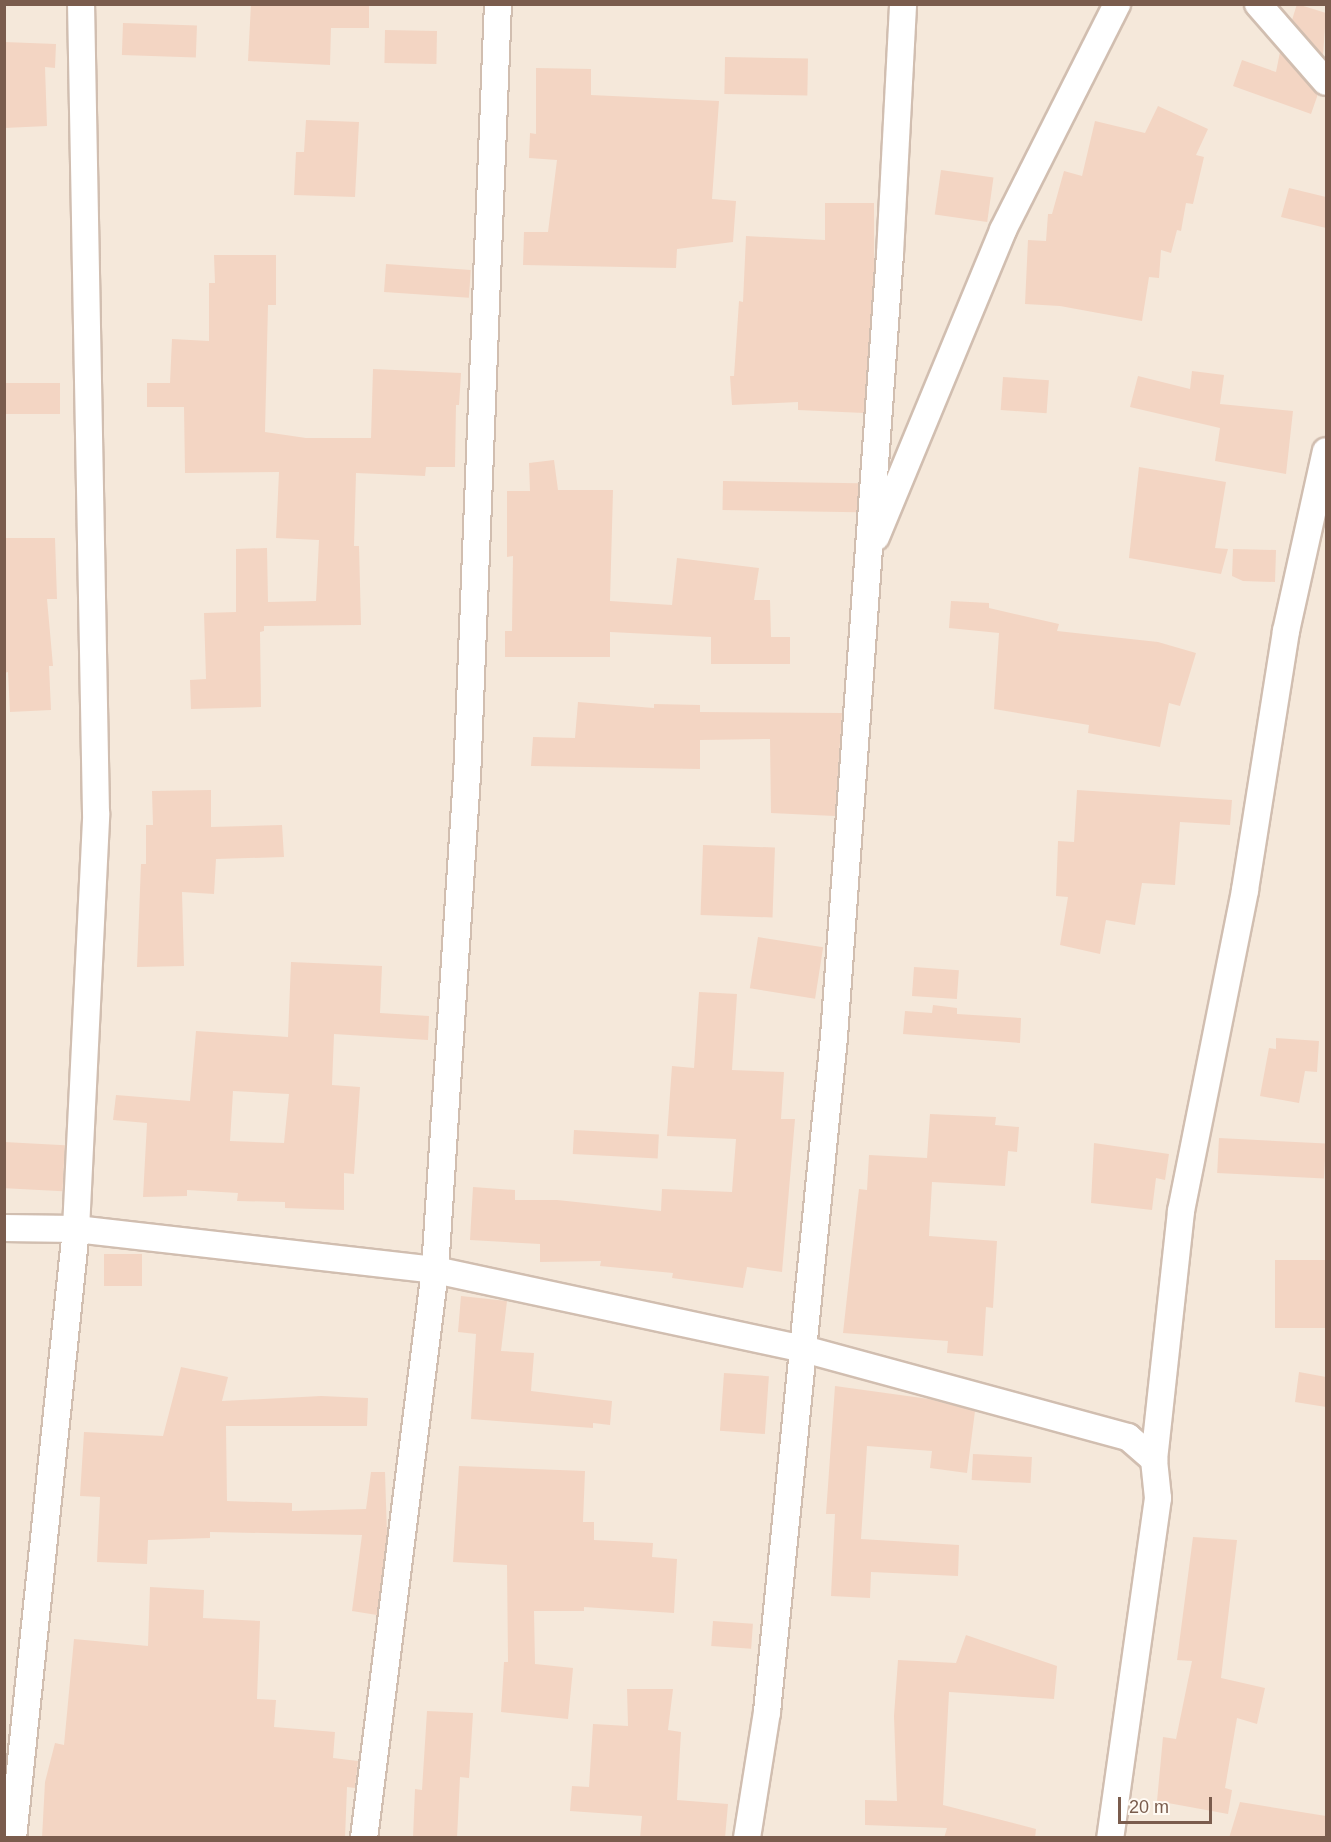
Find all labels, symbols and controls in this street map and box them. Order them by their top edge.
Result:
scale bar [1121,1785,1216,1823]
text: 20 m [1129,1797,1169,1817]

